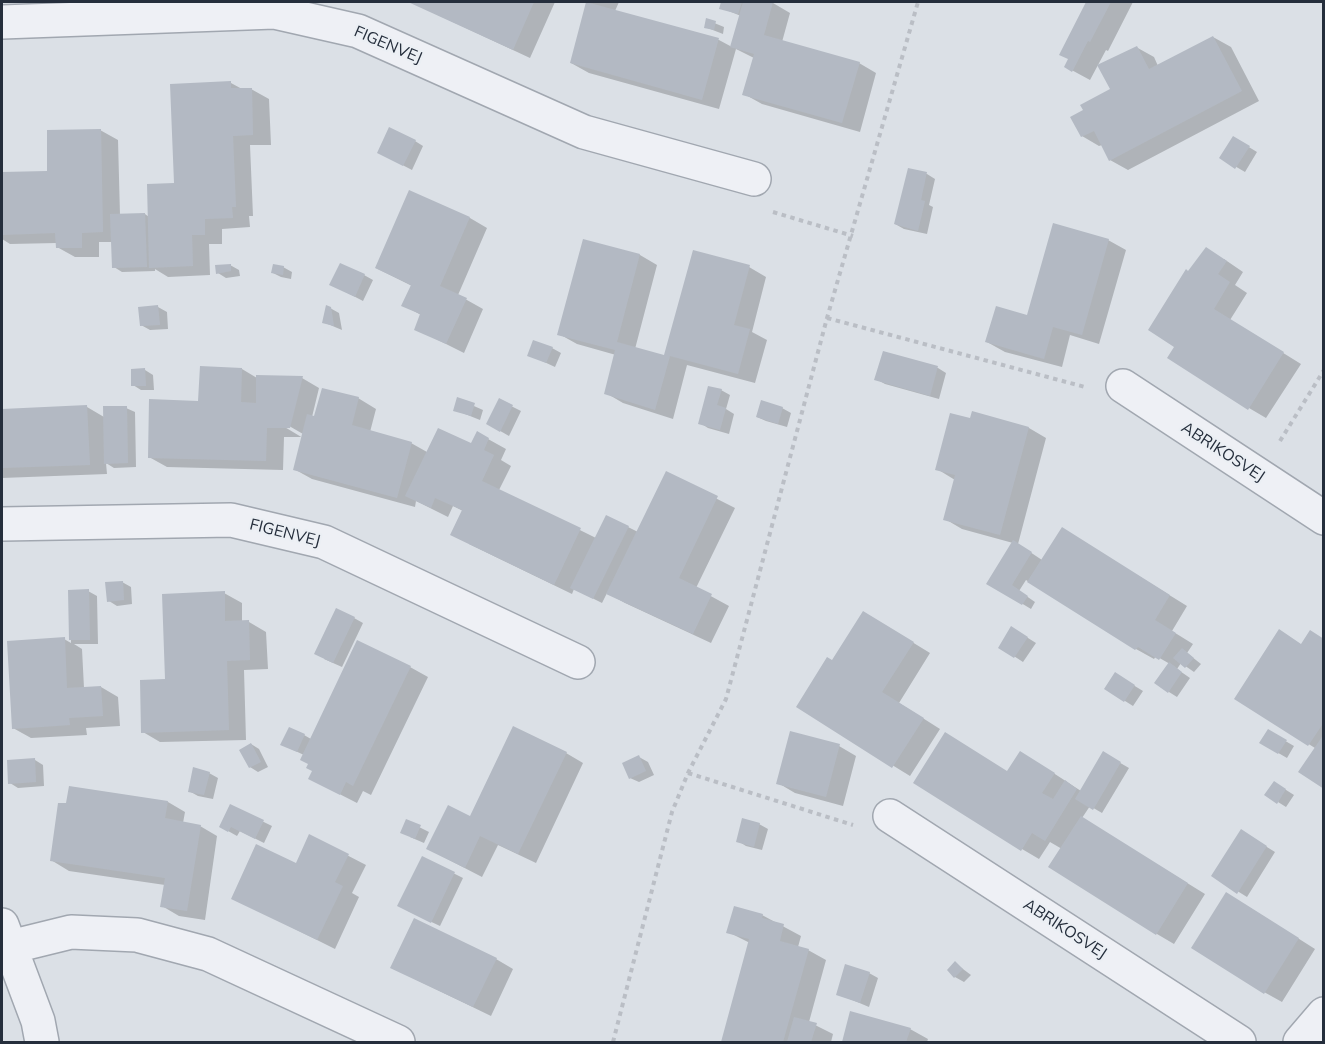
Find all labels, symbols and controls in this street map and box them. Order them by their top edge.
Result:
street label: FIGENVEJ [351,22,425,68]
street label: ABRIKOSVEJ [1178,418,1268,486]
street label: FIGENVEJ [248,515,322,551]
street label: ABRIKOSVEJ [1020,895,1110,963]

